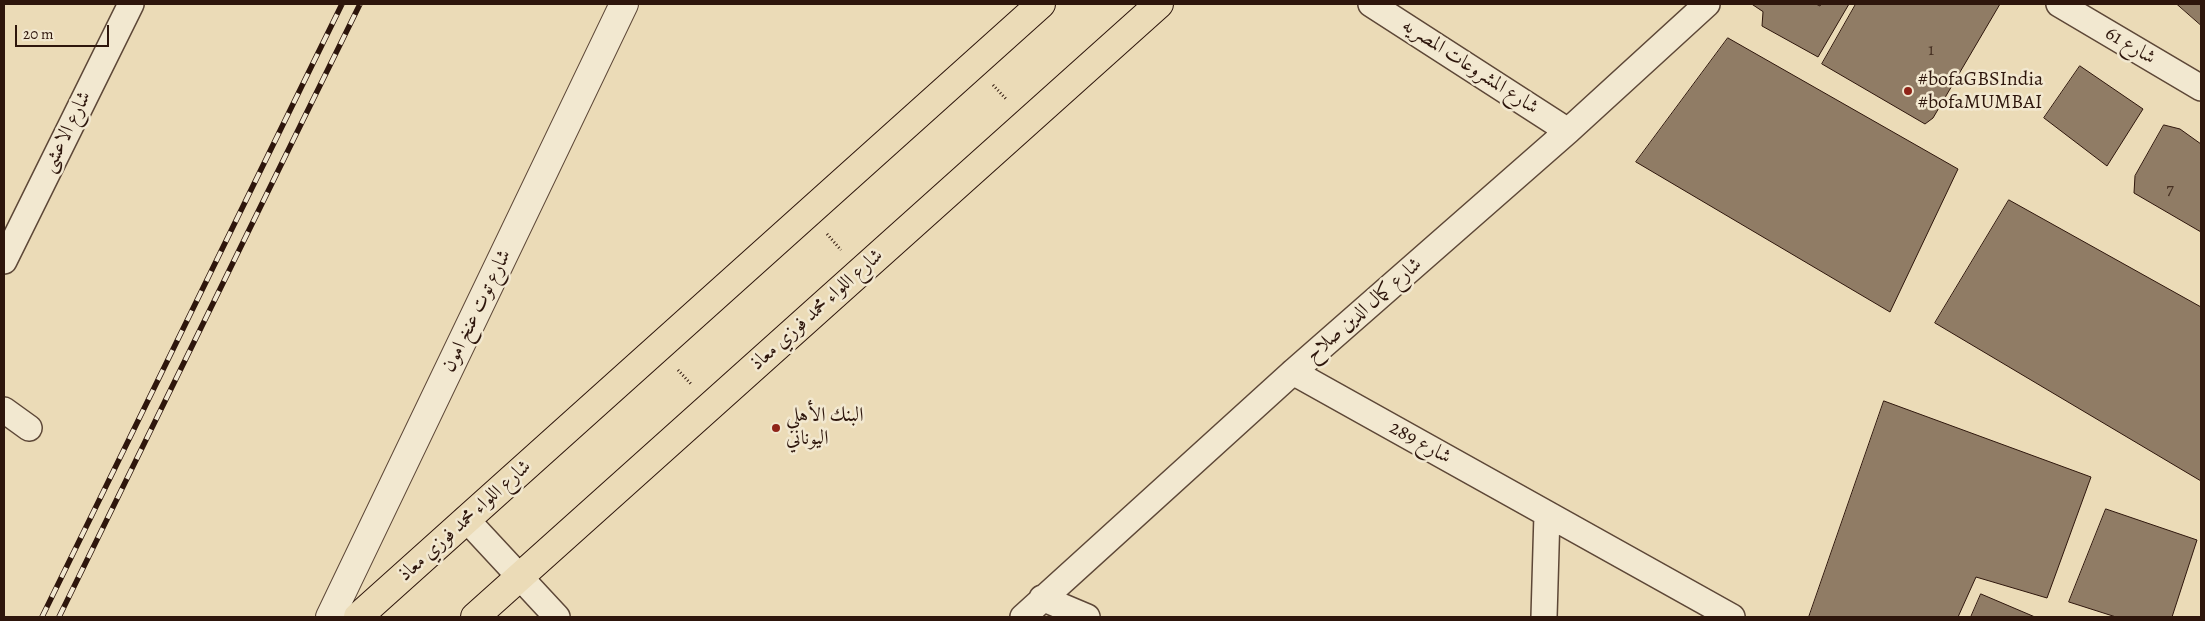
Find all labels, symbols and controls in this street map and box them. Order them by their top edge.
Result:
street label: شارع المشروعات المصريه [1397,14,1543,120]
scale bar [18,15,111,47]
street label: شارع 61 [2100,22,2160,70]
text: 20 m [23,24,54,44]
house number: 1 [1928,40,1934,62]
place label: #bofaGBSIndia #bofaMUMBAI [1918,68,2043,115]
marker: #bofaGBSIndia #bofaMUMBAI [1902,85,1914,97]
street label: شارع الاعشى [37,87,97,177]
house number: 7 [2166,179,2174,201]
street label: شارع اللواء محمد فوزي معاذ [746,244,888,376]
street label: شارع توت عنخ امون [437,246,517,376]
street label: شارع كمال الدين صلاح [1301,253,1427,367]
place label: البنك الأهلي اليوناني [786,404,863,451]
street label: شارع 289 [1385,416,1455,470]
marker: البنك الأهلي اليوناني [770,422,782,434]
street label: شارع اللواء محمد فوزي معاذ [394,455,536,587]

